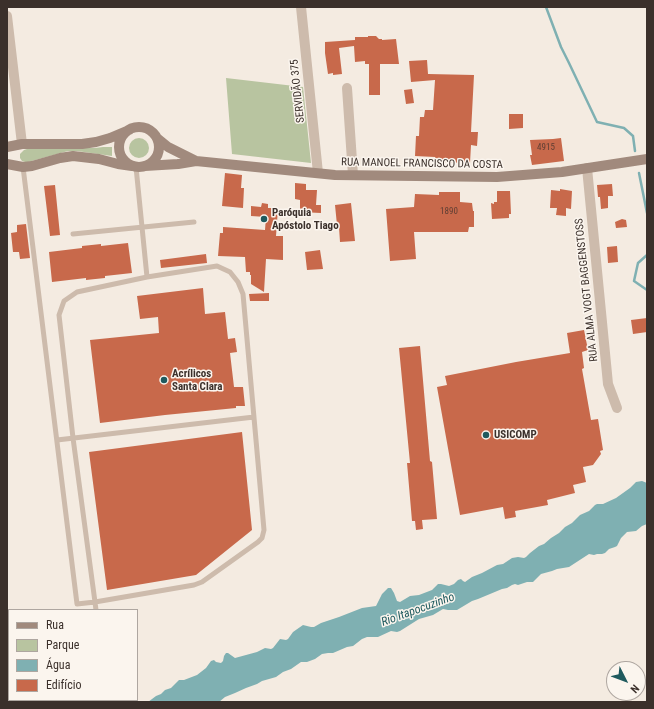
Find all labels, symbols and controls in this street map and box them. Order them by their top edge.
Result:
street label: SERVIDÃO 375 [288,59,308,123]
house number: 4915 [537,143,555,153]
street label: RUA MANOEL FRANCISCO DA COSTA [341,156,503,172]
place label: Paróquia Apóstolo Tiago [272,206,339,232]
house number: 1890 [440,207,458,217]
marker: Paróquia Apóstolo Tiago [259,214,269,224]
street label: RUA ALMA VOGT BAGGENSTOSS [573,218,601,362]
place label: Acrílicos Santa Clara [172,367,223,393]
marker: Acrílicos Santa Clara [159,375,169,385]
place label: USICOMP [494,428,537,442]
marker: USICOMP [481,430,491,440]
water label: Rio Itapocuzinho [379,590,457,630]
legend [8,609,138,701]
text: Rua [46,618,64,632]
text: Parque [46,638,79,652]
text: Água [46,658,70,672]
north arrow [606,661,646,701]
text: Edifício [46,678,82,692]
text: N [627,682,642,696]

